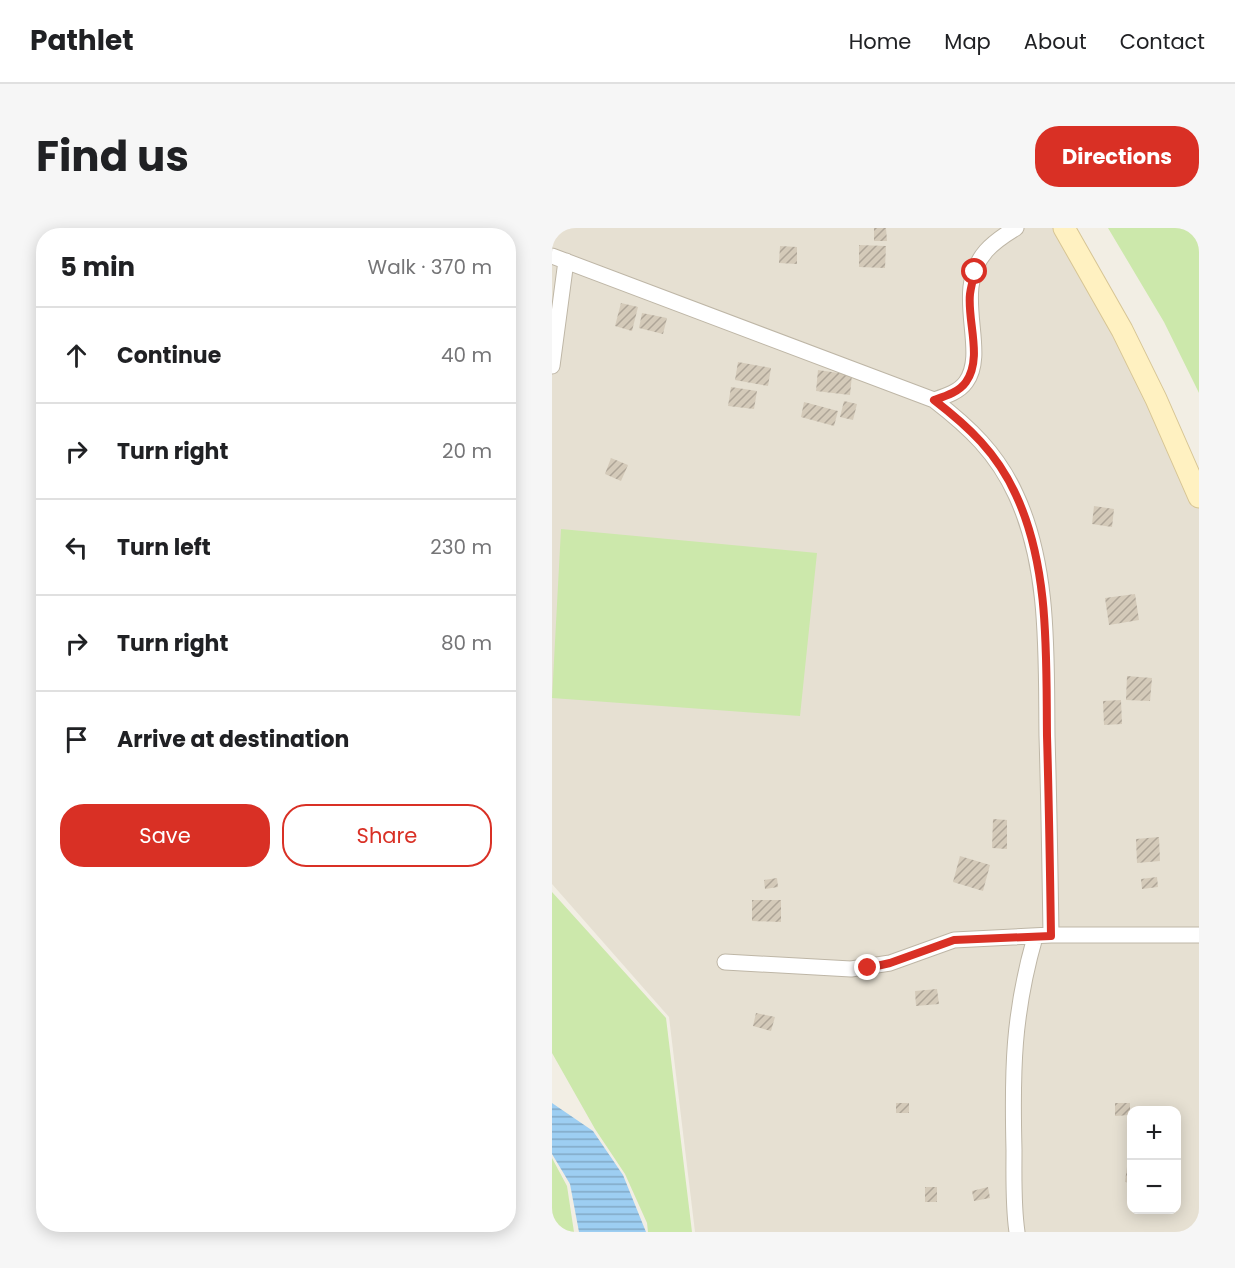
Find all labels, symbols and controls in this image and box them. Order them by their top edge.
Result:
text: Pathlet [30,21,134,60]
text: Home [849,27,911,56]
text: Map [944,27,991,56]
text: About [1024,27,1087,56]
text: Contact [1120,27,1205,56]
button: Directions [1035,126,1199,187]
text: Find us [36,127,189,186]
text: 5 min [60,249,135,285]
text: Walk · 370 m [368,253,492,281]
route start [961,258,987,284]
icon: ahead [60,339,93,372]
text: Continue [117,340,221,371]
text: 40 m [441,341,492,369]
icon: right [60,435,93,468]
text: Turn right [117,436,228,467]
text: 20 m [442,437,492,465]
icon: left [60,531,93,564]
text: Turn left [117,532,211,563]
text: 230 m [430,533,492,561]
icon: right [60,627,93,660]
text: Turn right [117,628,228,659]
text: 80 m [441,629,492,657]
icon: arrive [60,723,93,756]
text: Arrive at destination [117,724,349,755]
button: Save [60,804,270,867]
button: Share [282,804,492,867]
route end [854,954,880,980]
map controls [1127,1106,1181,1214]
button: + [1127,1106,1181,1160]
button: − [1127,1160,1181,1214]

